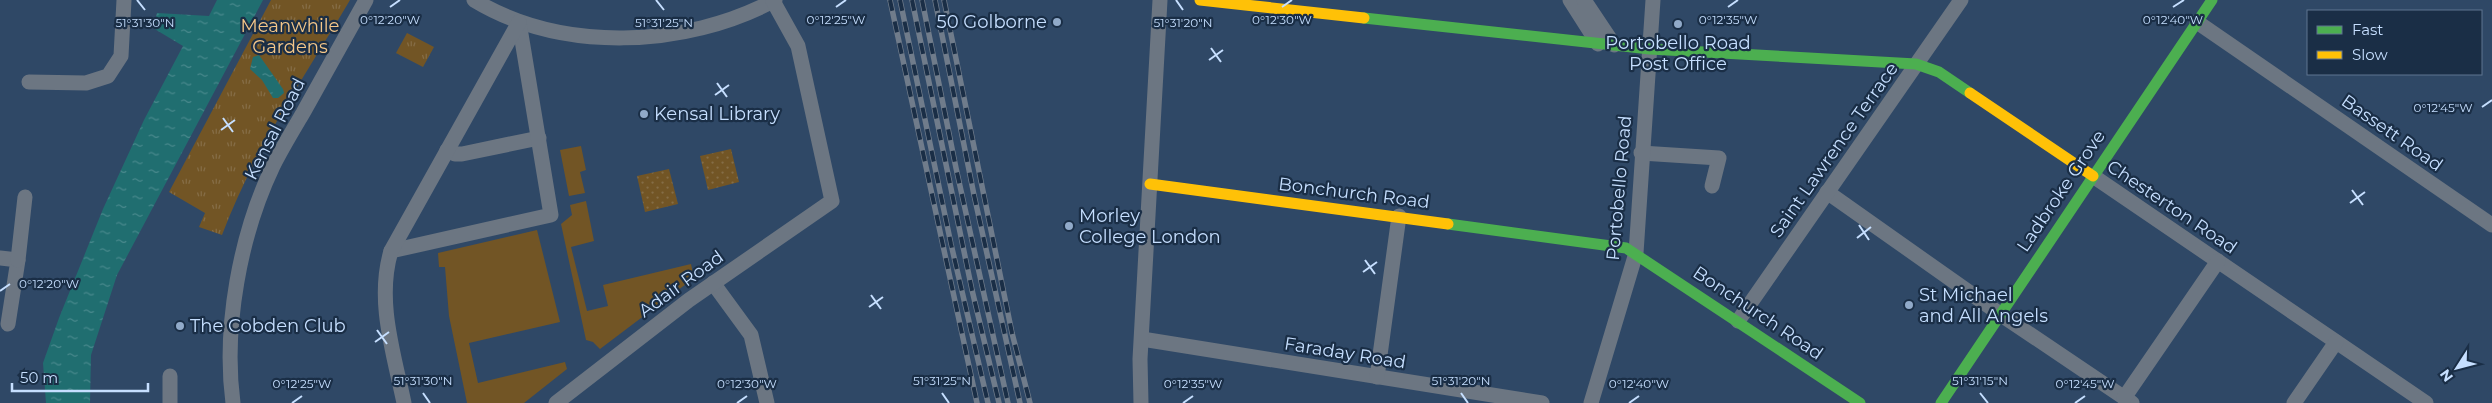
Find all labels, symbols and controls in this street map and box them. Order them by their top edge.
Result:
legend [2307,10,2482,75]
place label: 50 Golborne [937,11,1047,33]
text: 0°12'20"W [360,12,420,27]
text: 0°12'25"W [807,12,865,27]
text: 0°12'30"W [1252,12,1312,27]
text: 0°12'35"W [1699,12,1757,27]
text: 0°12'40"W [2143,12,2203,27]
text: 51°31'30"N [115,15,175,30]
park label: Meanwhile Gardens [241,15,340,58]
text: 51°31'25"N [635,15,693,30]
text: 51°31'20"N [1153,15,1213,30]
marker: 50 Golborne [1051,16,1063,28]
marker: Portobello Road Post Office [1672,18,1684,30]
text: Fast [2352,20,2383,39]
place label: Portobello Road Post Office [1605,32,1751,75]
text: Slow [2352,45,2388,64]
street label: Saint Lawrence Terrace [1765,58,1903,242]
street label: Kensal Road [240,74,310,184]
street label: Bassett Road [2337,90,2447,176]
text: 0°12'45"W [2413,100,2473,115]
place label: Kensal Library [654,103,780,125]
marker: Kensal Library [638,108,650,120]
street label: Portobello Road [1602,115,1636,261]
street label: Ladbroke Grove [2012,126,2110,256]
street label: Chesterton Road [2103,155,2241,259]
street label: Bonchurch Road [1277,173,1431,213]
place label: Morley College London [1079,205,1221,248]
marker: Morley College London [1063,220,1075,232]
street label: Adair Road [634,246,728,322]
street label: Bonchurch Road [1689,261,1827,365]
text: 0°12'20"W [19,276,79,291]
place label: St Michael and All Angels [1919,284,2048,327]
marker: St Michael and All Angels [1903,299,1915,311]
place label: The Cobden Club [190,315,346,337]
marker: The Cobden Club [174,320,186,332]
street label: Faraday Road [1283,333,1407,373]
north arrow [2432,343,2482,393]
scale bar [12,360,149,392]
text: N [2436,366,2457,386]
text: 50 m [20,368,58,387]
text: 51°31'30"N [393,373,453,388]
text: 51°31'25"N [913,373,971,388]
text: 51°31'20"N [1431,373,1491,388]
text: 51°31'15"N [1952,373,2008,388]
text: 0°12'25"W [273,376,331,391]
text: 0°12'30"W [717,376,777,391]
text: 0°12'35"W [1164,376,1222,391]
text: 0°12'40"W [1609,376,1669,391]
text: 0°12'45"W [2055,376,2115,391]

